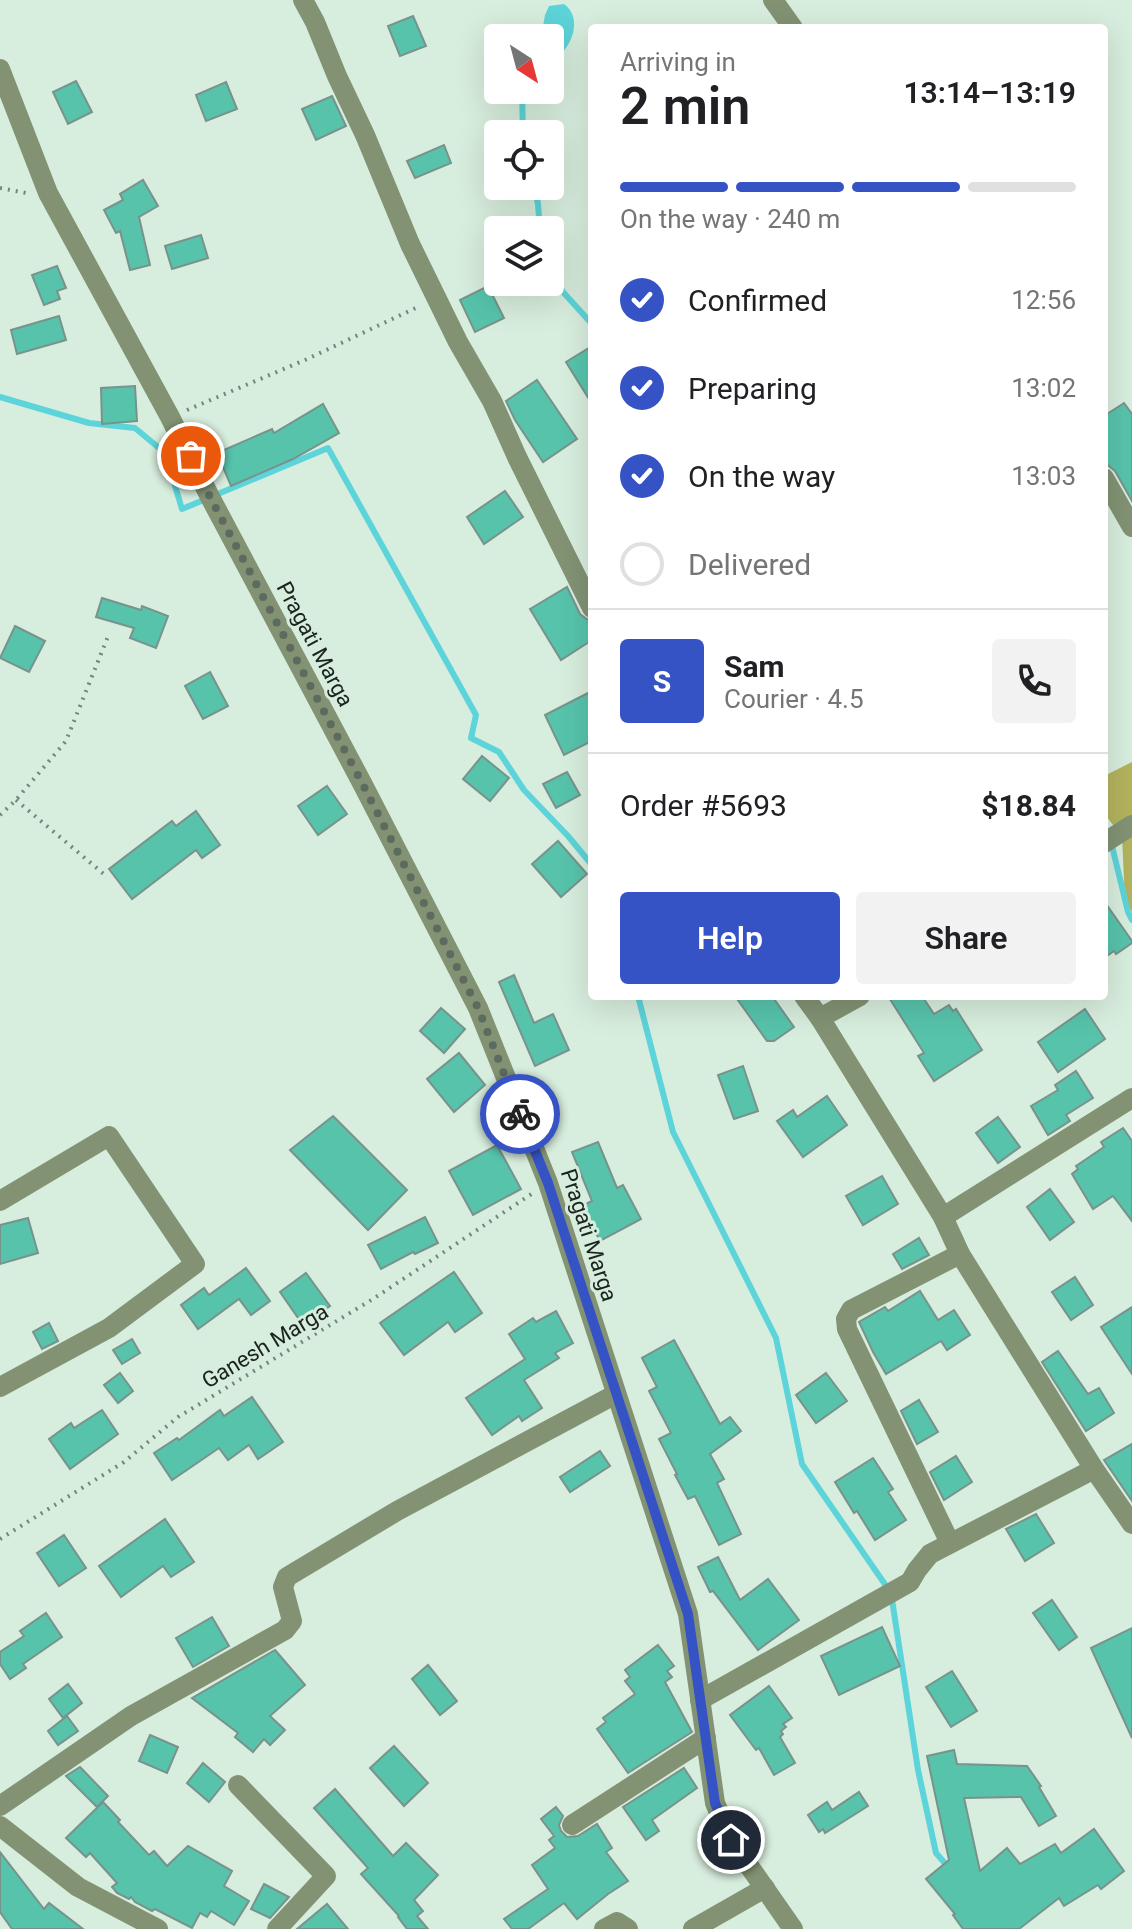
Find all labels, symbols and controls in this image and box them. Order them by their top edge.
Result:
north arrow [484,24,564,104]
map controls [484,24,564,296]
text: Arriving in [620,47,736,77]
text: 13:14–13:19 [903,75,1076,110]
text: 2 min [620,76,750,137]
button: locate [484,120,564,200]
text: On the way · 240 m [620,204,840,234]
button: layers [484,216,564,296]
icon: check [620,278,664,322]
text: Confirmed [688,283,827,318]
text: 12:56 [1011,285,1076,315]
icon: check [620,366,664,410]
text: Preparing [688,371,817,406]
text: 13:02 [1011,373,1076,403]
pin [157,422,225,490]
icon: bag [169,434,213,478]
icon: check [620,454,664,498]
text: On the way [688,459,835,494]
text: 13:03 [1011,461,1076,491]
text: Delivered [688,547,811,582]
street label: Pragati Marga [272,577,358,711]
button: phone [992,639,1076,723]
text: Sam [724,649,785,684]
text: S [653,664,671,699]
text: Courier · 4.5 [724,684,864,714]
text: Order #5693 [620,788,787,823]
text: $18.84 [981,788,1076,823]
button: Help [620,892,840,984]
button: Share [856,892,1076,984]
courier [480,1074,560,1154]
icon: bike [498,1092,542,1136]
street label: Pragati Marga [556,1166,622,1304]
street label: Ganesh Marga [198,1299,332,1393]
pin [697,1806,765,1874]
icon: home [709,1818,753,1862]

